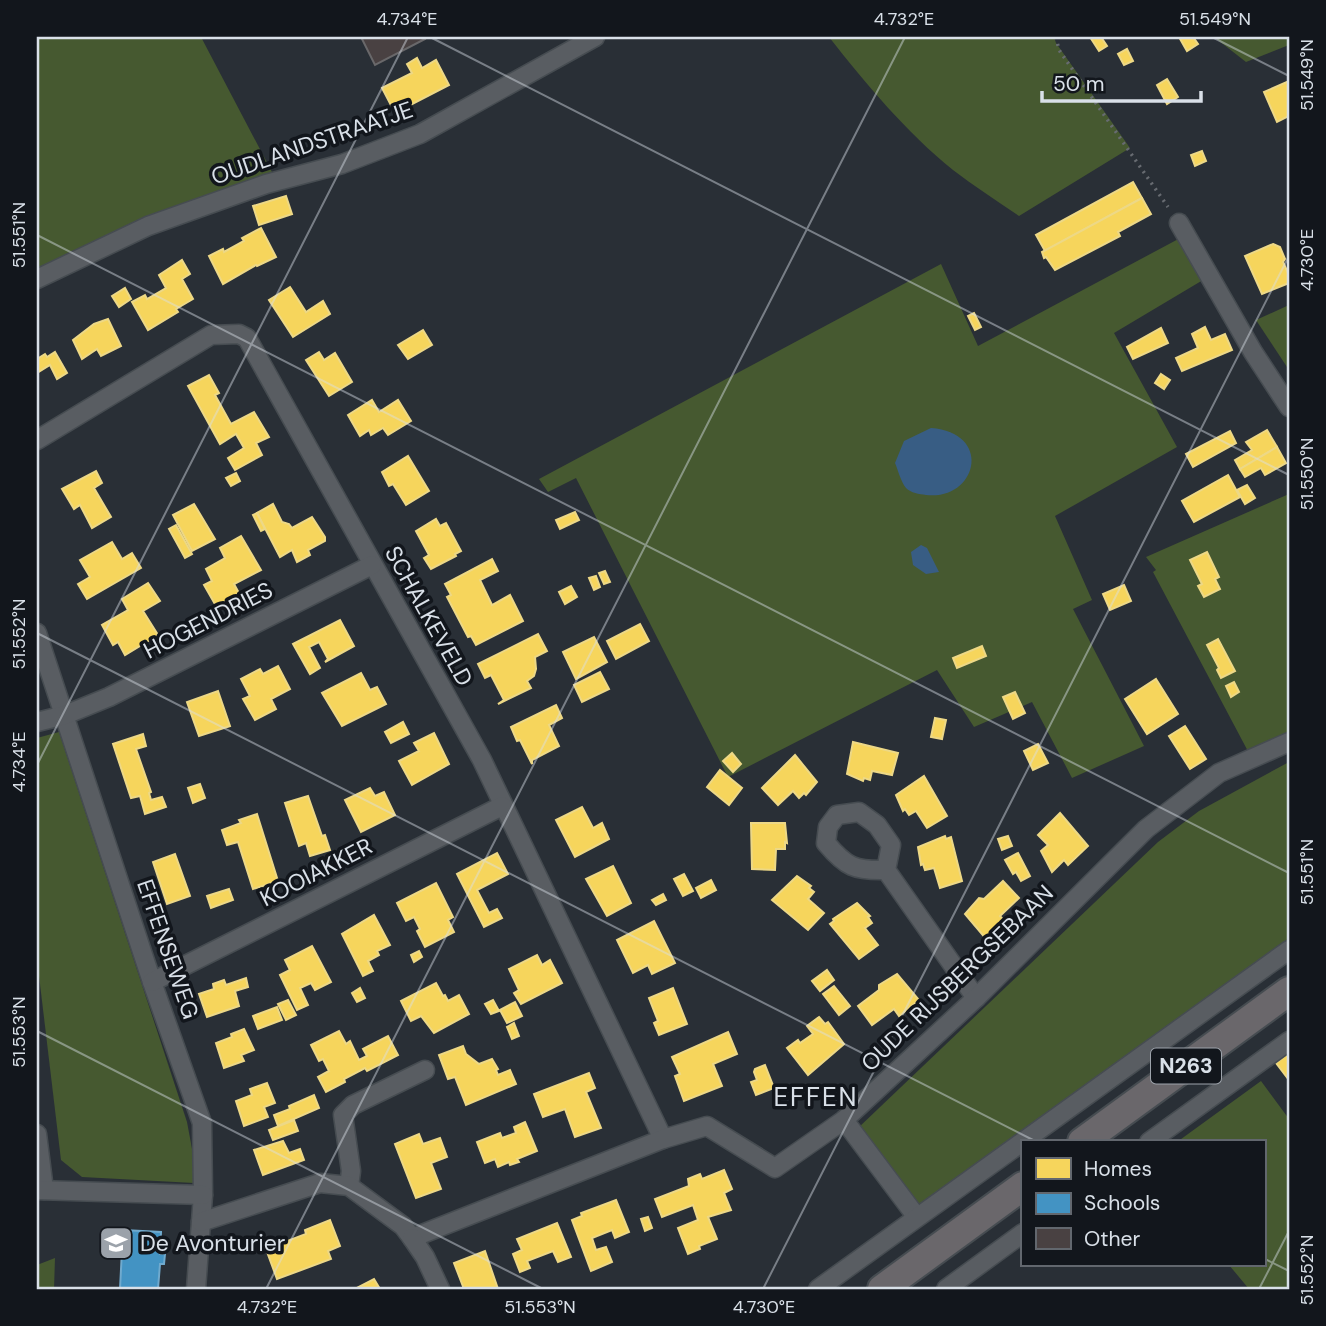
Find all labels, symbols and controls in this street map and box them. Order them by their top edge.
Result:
text: 4.734°E [376,7,438,31]
text: 4.732°E [874,7,934,31]
text: 51.549°N [1179,7,1251,31]
text: 51.549°N [1295,39,1319,111]
scale bar [1042,60,1202,104]
text: 50 m [1053,70,1104,98]
street label: OUDLANDSTRAATJE [207,94,417,192]
text: 51.551°N [7,202,31,268]
text: 4.730°E [1295,229,1319,291]
text: 51.550°N [1295,437,1319,511]
street label: SCHALKEVELD [378,541,480,691]
street label: HOGENDRIES [138,575,278,665]
text: 51.552°N [7,599,31,669]
text: 4.734°E [7,731,31,793]
street label: KOOIAKKER [255,831,377,913]
text: 51.551°N [1295,839,1319,905]
street label: EFFENSEWEG [130,875,206,1023]
street label: OUDE RIJSBERGSEBAAN [854,878,1060,1078]
text: 51.553°N [7,996,31,1068]
road number: N263 [1151,1048,1221,1084]
district label: EFFEN [773,1080,859,1114]
legend [1021,1140,1266,1266]
text: Homes [1084,1155,1152,1183]
text: Schools [1084,1189,1160,1217]
school or university icon: De Avonturier [97,1224,135,1262]
text: Other [1084,1225,1140,1253]
place label: De Avonturier [140,1228,285,1258]
text: 51.552°N [1295,1235,1319,1305]
text: 4.732°E [237,1295,297,1319]
text: 51.553°N [504,1295,576,1319]
text: 4.730°E [733,1295,795,1319]

